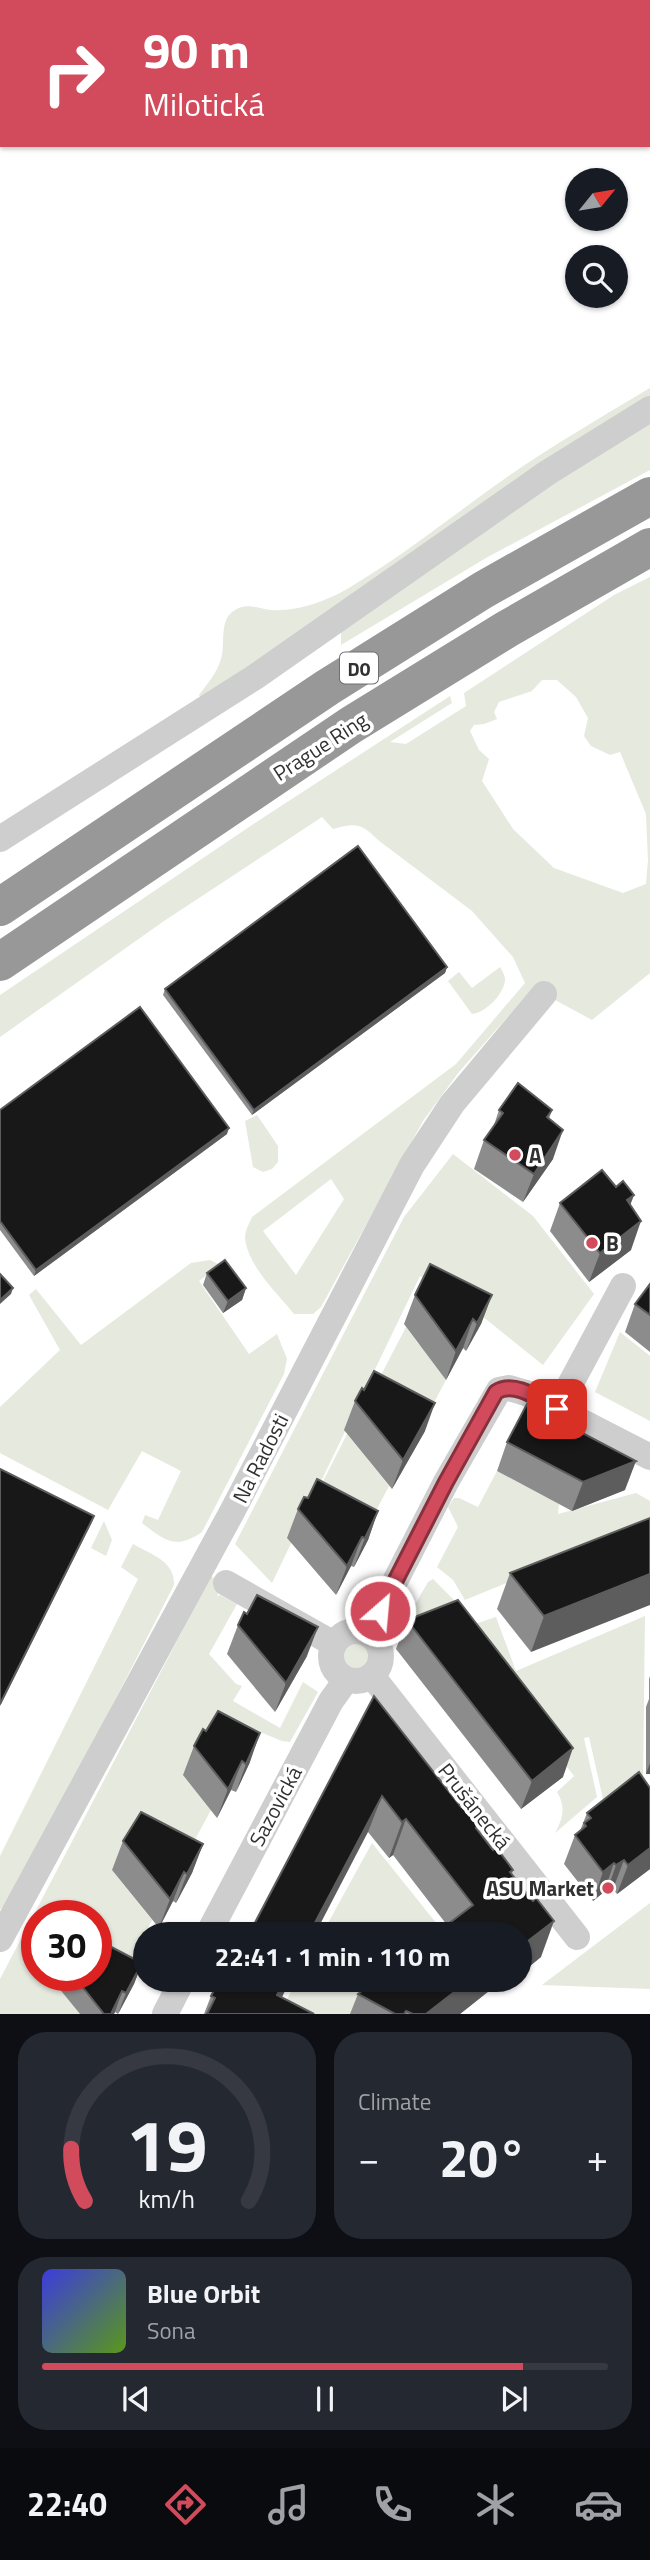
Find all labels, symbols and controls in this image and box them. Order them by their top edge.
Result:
text: 90 m [143,12,250,87]
icon: right [28,28,119,119]
text: Milotická [143,80,265,128]
north arrow [565,168,628,231]
map controls [565,168,628,308]
button: search [565,245,628,308]
road number: D0 [340,652,378,684]
street label: Prague Ring [266,703,374,789]
place label: A [529,1139,542,1171]
marker: A [507,1147,523,1163]
place label: B [606,1227,619,1259]
marker: B [584,1235,600,1251]
pin [527,1379,587,1439]
icon: arrive [538,1390,576,1428]
street label: Na Radosti [224,1408,296,1508]
position arrow [343,1574,417,1648]
street label: Prušánecká [431,1756,520,1857]
street label: Sazovická [241,1760,310,1852]
place label: ASU Market [486,1872,594,1904]
marker: ASU Market [600,1880,616,1896]
speed limit sign: 30 [21,1900,112,1991]
text: 22:41 · 1 min · 110 m [215,1937,450,1976]
text: Climate [358,2084,431,2119]
text: 19 [126,2090,208,2200]
text: 20° [439,2118,527,2197]
text: − [358,2129,379,2187]
text: + [587,2129,608,2187]
text: km/h [139,2180,195,2218]
text: Blue Orbit [147,2274,260,2313]
text: Sona [147,2313,195,2348]
icon: previous [117,2380,155,2418]
icon: pause [306,2380,344,2418]
icon: next [495,2380,533,2418]
text: 22:40 [27,2480,107,2528]
icon: directions [161,2480,210,2529]
icon: music [264,2480,313,2529]
icon: phone [368,2480,417,2529]
icon: climate [471,2480,520,2529]
icon: car [574,2480,623,2529]

